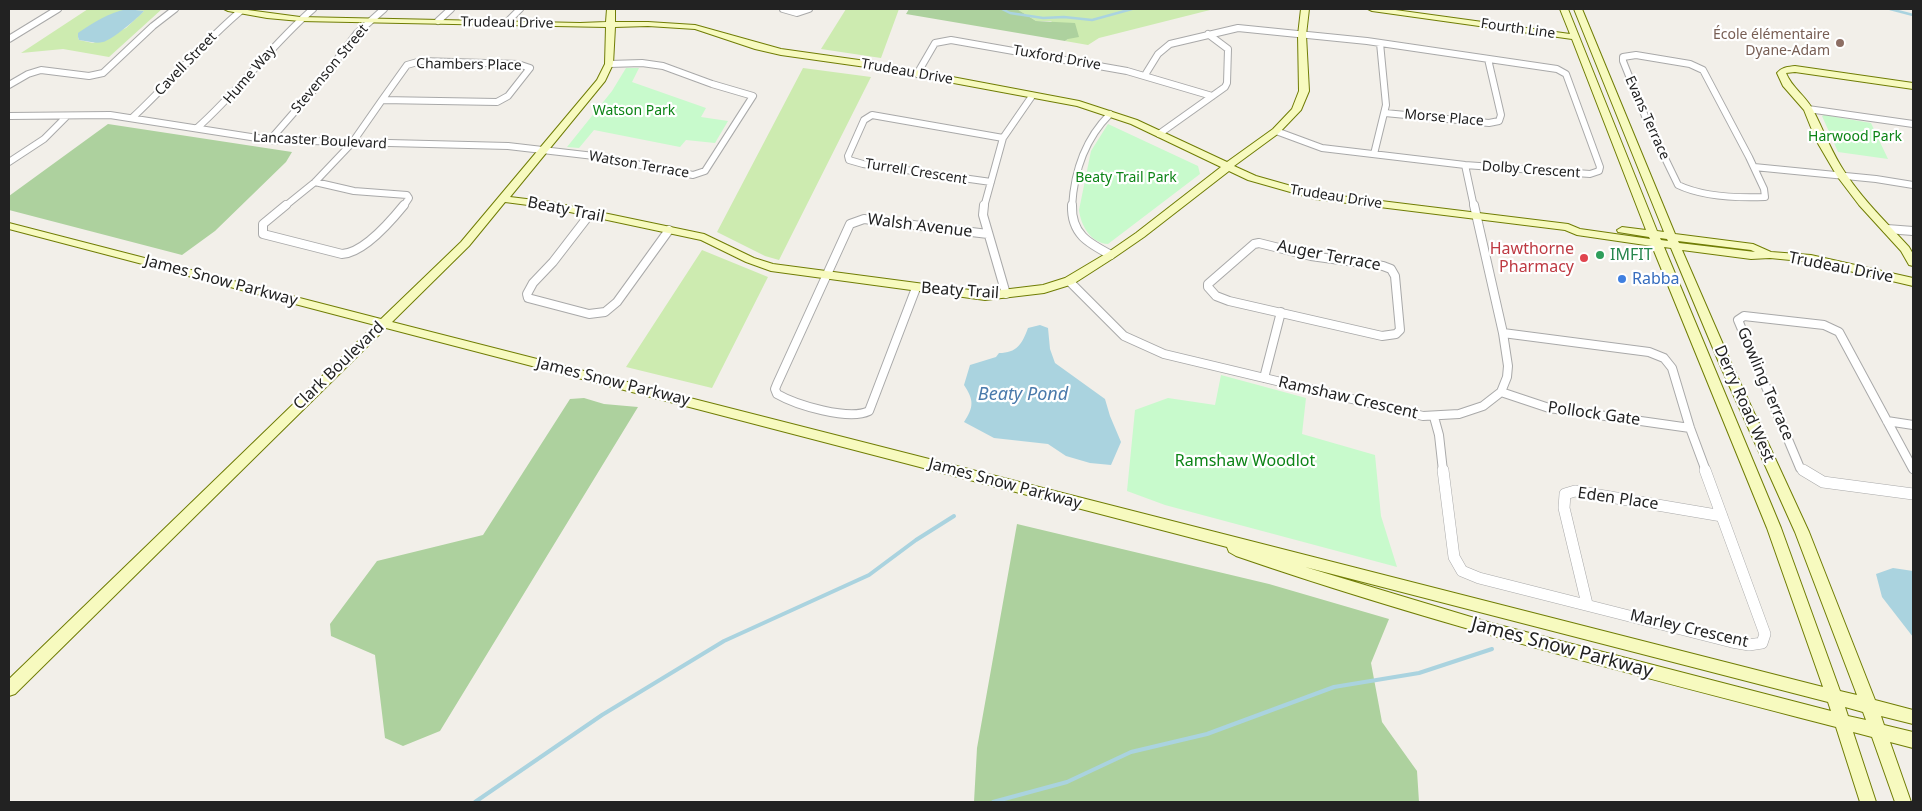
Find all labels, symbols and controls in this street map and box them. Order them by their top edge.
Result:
street label: Trudeau Drive [460,14,554,32]
street label: Fourth Line [1480,15,1556,43]
street label: Stevenson Street [288,21,372,117]
place label: École élémentaire Dyane-Adam [1713,27,1830,59]
street label: Cavell Street [152,29,220,99]
marker: École élémentaire Dyane-Adam [1834,37,1846,49]
street label: Tuxford Drive [1012,42,1102,74]
street label: Hume Way [220,43,280,107]
street label: Chambers Place [416,56,522,74]
street label: Trudeau Drive [860,56,954,88]
street label: Evans Terrace [1621,73,1673,163]
park label: Watson Park [593,103,675,119]
street label: Morse Place [1404,106,1484,130]
street label: Lancaster Boulevard [253,129,387,153]
park label: Harwood Park [1808,129,1902,145]
street label: Watson Terrace [588,148,690,182]
street label: Turrell Crescent [864,156,968,188]
street label: Dolby Crescent [1481,158,1581,182]
park label: Beaty Trail Park [1075,170,1177,186]
street label: Trudeau Drive [1289,181,1383,213]
street label: Beaty Trail [526,193,606,227]
street label: Walsh Avenue [866,210,974,242]
street label: Auger Terrace [1276,237,1382,275]
place label: Hawthorne Pharmacy [1490,239,1574,277]
place label: IMFIT [1610,245,1653,265]
street label: Trudeau Drive [1787,248,1895,288]
marker: IMFIT [1594,249,1606,261]
street label: James Snow Parkway [142,251,300,311]
marker: Hawthorne Pharmacy [1578,252,1590,264]
place label: Rabba [1632,269,1680,289]
marker: Rabba [1616,273,1628,285]
street label: Beaty Trail [920,279,1000,303]
street label: Clark Boulevard [290,318,388,414]
street label: Gowling Terrace [1733,325,1797,443]
street label: Derry Road West [1710,343,1778,465]
street label: James Snow Parkway [534,354,692,410]
street label: Ramshaw Crescent [1276,373,1420,423]
water label: Beaty Pond [978,384,1068,406]
street label: Pollock Gate [1547,398,1641,430]
park label: Ramshaw Woodlot [1175,451,1315,471]
street label: James Snow Parkway [926,454,1084,514]
street label: Eden Place [1576,484,1660,514]
street label: Marley Crescent [1628,606,1750,652]
street label: James Snow Parkway [1469,613,1655,683]

